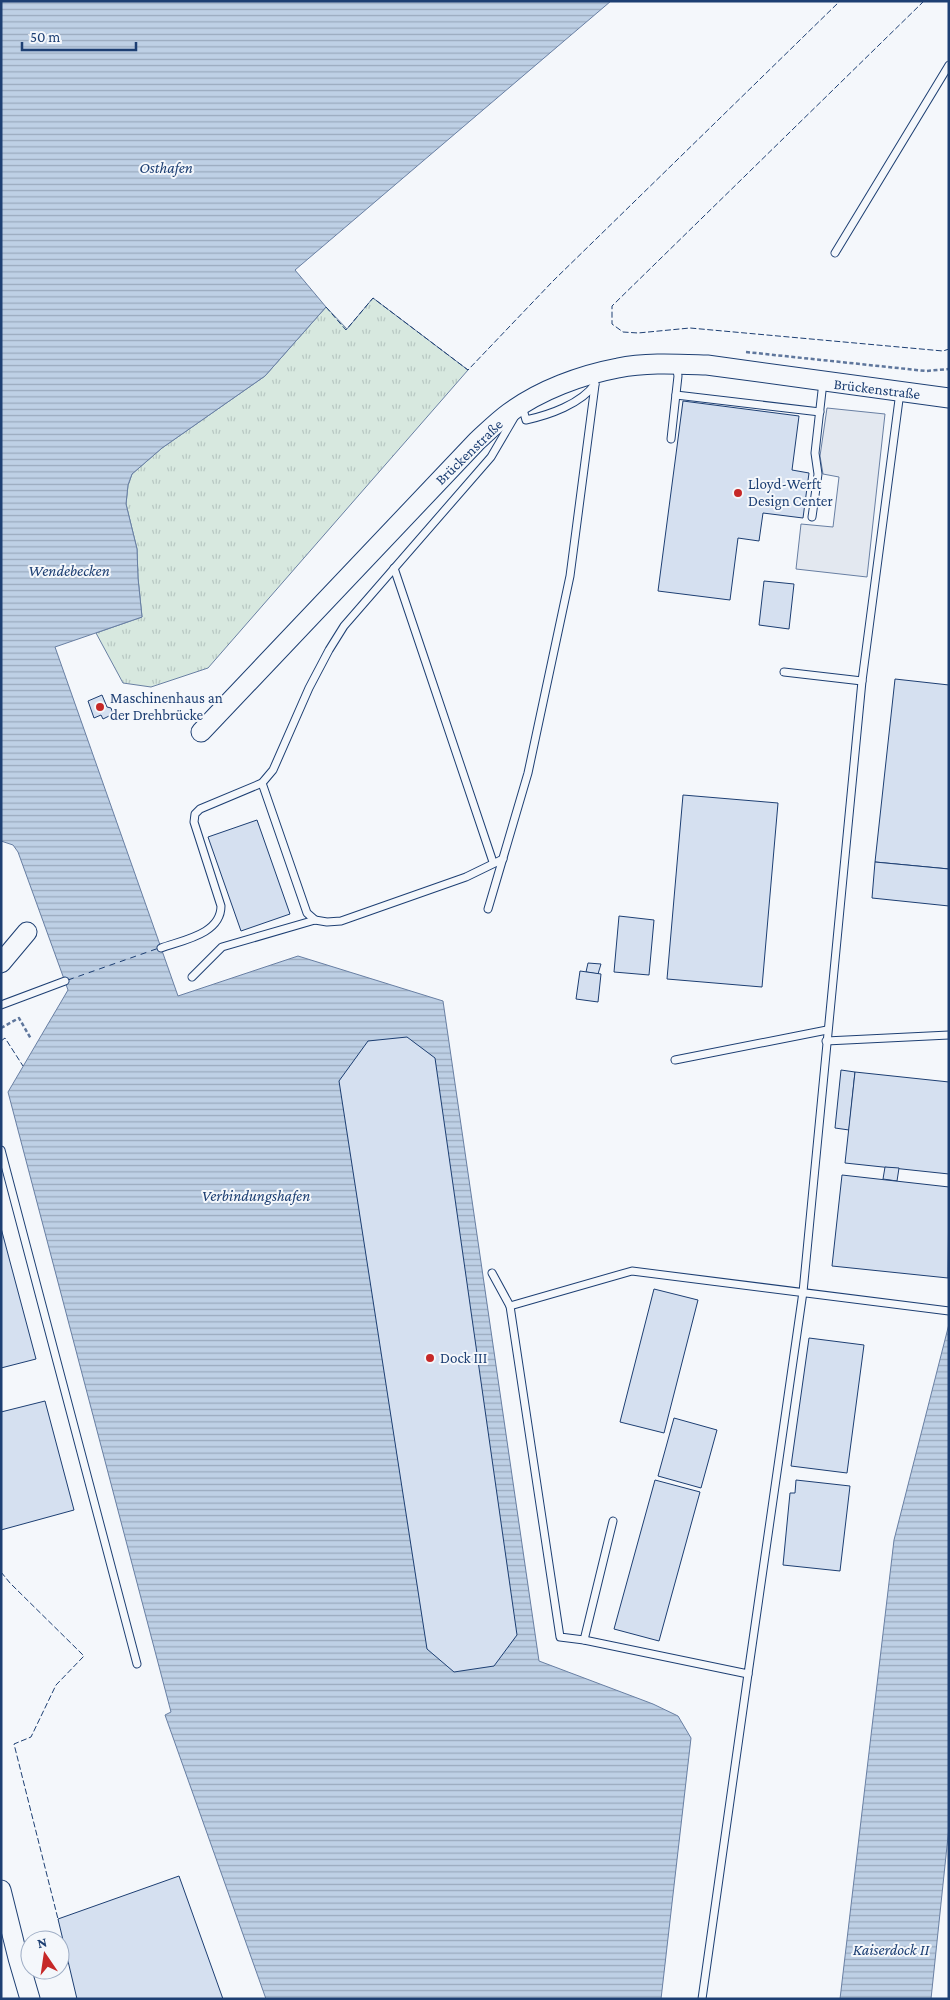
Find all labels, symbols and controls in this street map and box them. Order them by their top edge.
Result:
scale bar [22,20,136,52]
text: 50 m [30,29,60,45]
water label: Osthafen [139,159,193,177]
street label: Brückenstraße [833,376,922,402]
street label: Brückenstraße [432,416,506,488]
place label: Lloyd-Werft Design Center [748,476,833,510]
marker: Lloyd-Werft Design Center [732,487,744,499]
water label: Wendebecken [28,562,110,579]
place label: Maschinenhaus an der Drehbrücke [110,690,223,723]
marker: Maschinenhaus an der Drehbrücke [94,701,106,713]
water label: Verbindungshafen [202,1187,310,1205]
place label: Dock III [440,1350,487,1366]
marker: Dock III [424,1352,436,1364]
north arrow [20,1930,70,1980]
text: N [36,1933,49,1951]
water label: Kaiserdock II [853,1941,930,1958]

